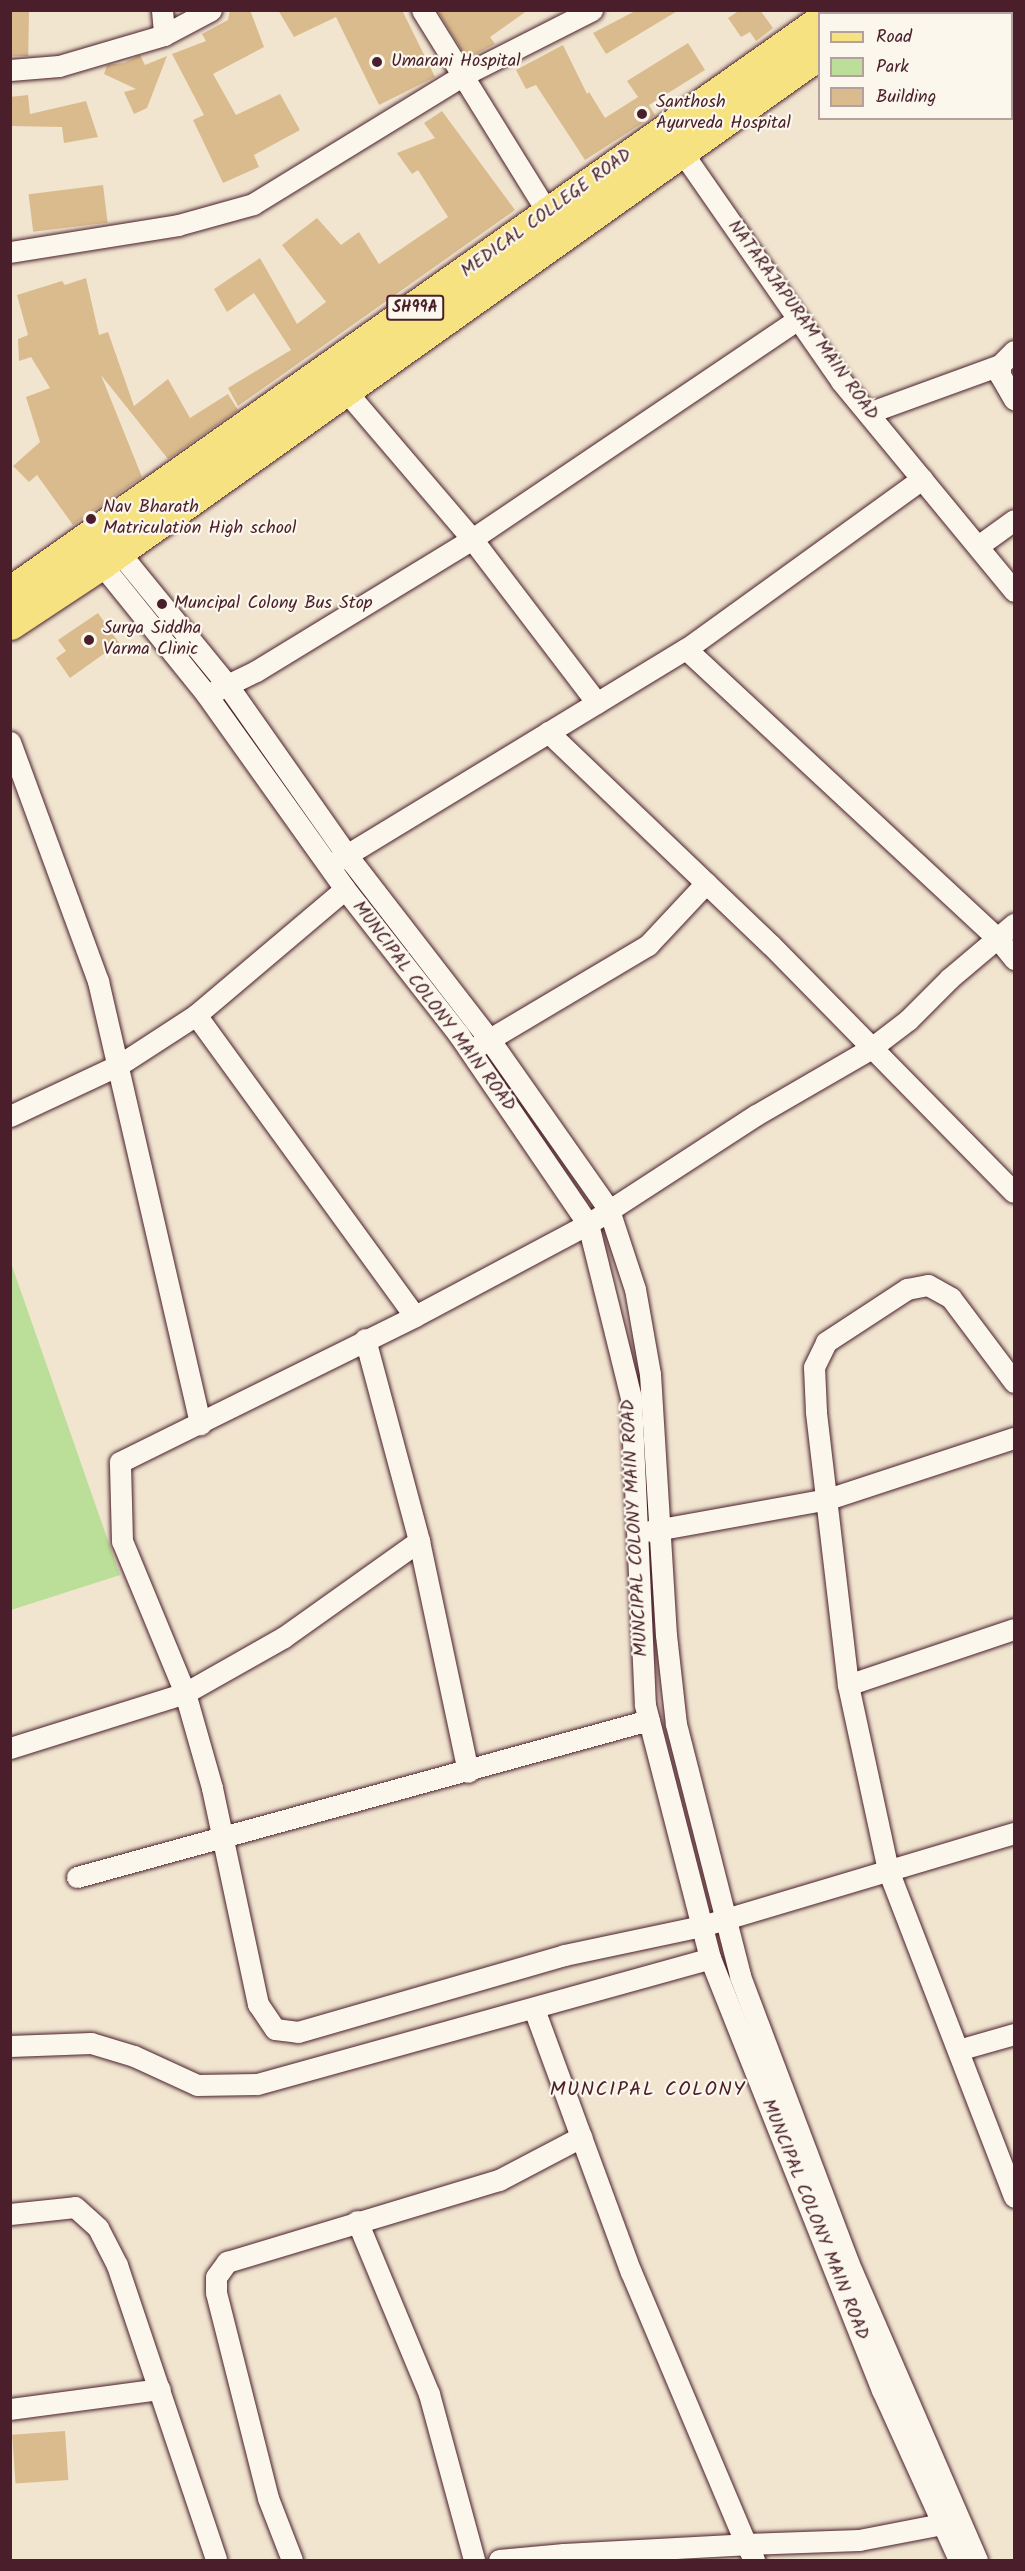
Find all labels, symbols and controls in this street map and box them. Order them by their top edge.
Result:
legend [818,12,1013,120]
text: Road [876,23,912,52]
place label: Umarani Hospital [391,51,521,73]
marker: Umarani Hospital [368,53,386,71]
text: Park [876,53,909,82]
text: Building [876,83,936,112]
place label: Santhosh Ayurveda Hospital [656,93,791,136]
marker: Santhosh Ayurveda Hospital [633,105,651,123]
street label: MEDICAL COLLEGE ROAD [458,145,636,283]
street label: NATARAJAPURAM MAIN ROAD [722,217,882,425]
road number: SH99A [385,295,445,321]
place label: Nav Bharath Matriculation High school [103,498,296,540]
marker: Nav Bharath Matriculation High school [84,512,98,526]
place label: Muncipal Colony Bus Stop [174,593,372,615]
marker: Muncipal Colony Bus Stop [155,597,169,611]
place label: Surya Siddha Varma Clinic [103,619,201,662]
marker: Surya Siddha Varma Clinic [80,631,98,649]
street label: MUNCIPAL COLONY MAIN ROAD [347,898,519,1116]
street label: MUNCIPAL COLONY MAIN ROAD [618,1399,654,1657]
district label: MUNCIPAL COLONY [550,2078,746,2102]
street label: MUNCIPAL COLONY MAIN ROAD [756,2096,872,2344]

